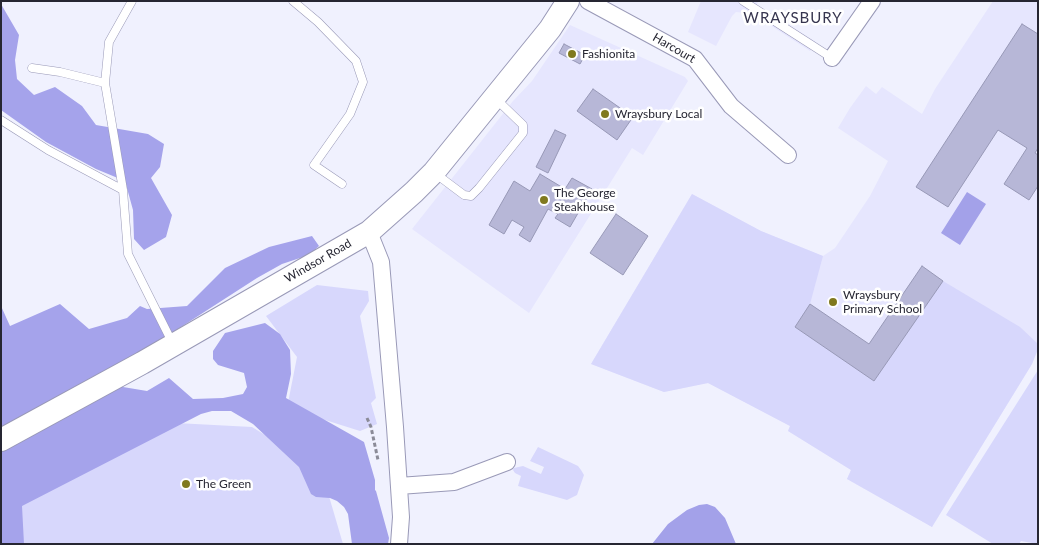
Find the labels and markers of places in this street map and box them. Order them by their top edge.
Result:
place label: Fashionita [582,47,635,61]
marker: Fashionita [566,48,578,60]
place label: Wraysbury Local [615,107,702,121]
marker: Wraysbury Local [599,108,611,120]
place label: The George Steakhouse [554,186,616,214]
marker: The George Steakhouse [538,194,550,206]
place label: Wraysbury Primary School [843,288,922,316]
marker: Wraysbury Primary School [827,296,839,308]
place label: The Green [196,477,251,491]
marker: The Green [180,478,192,490]

